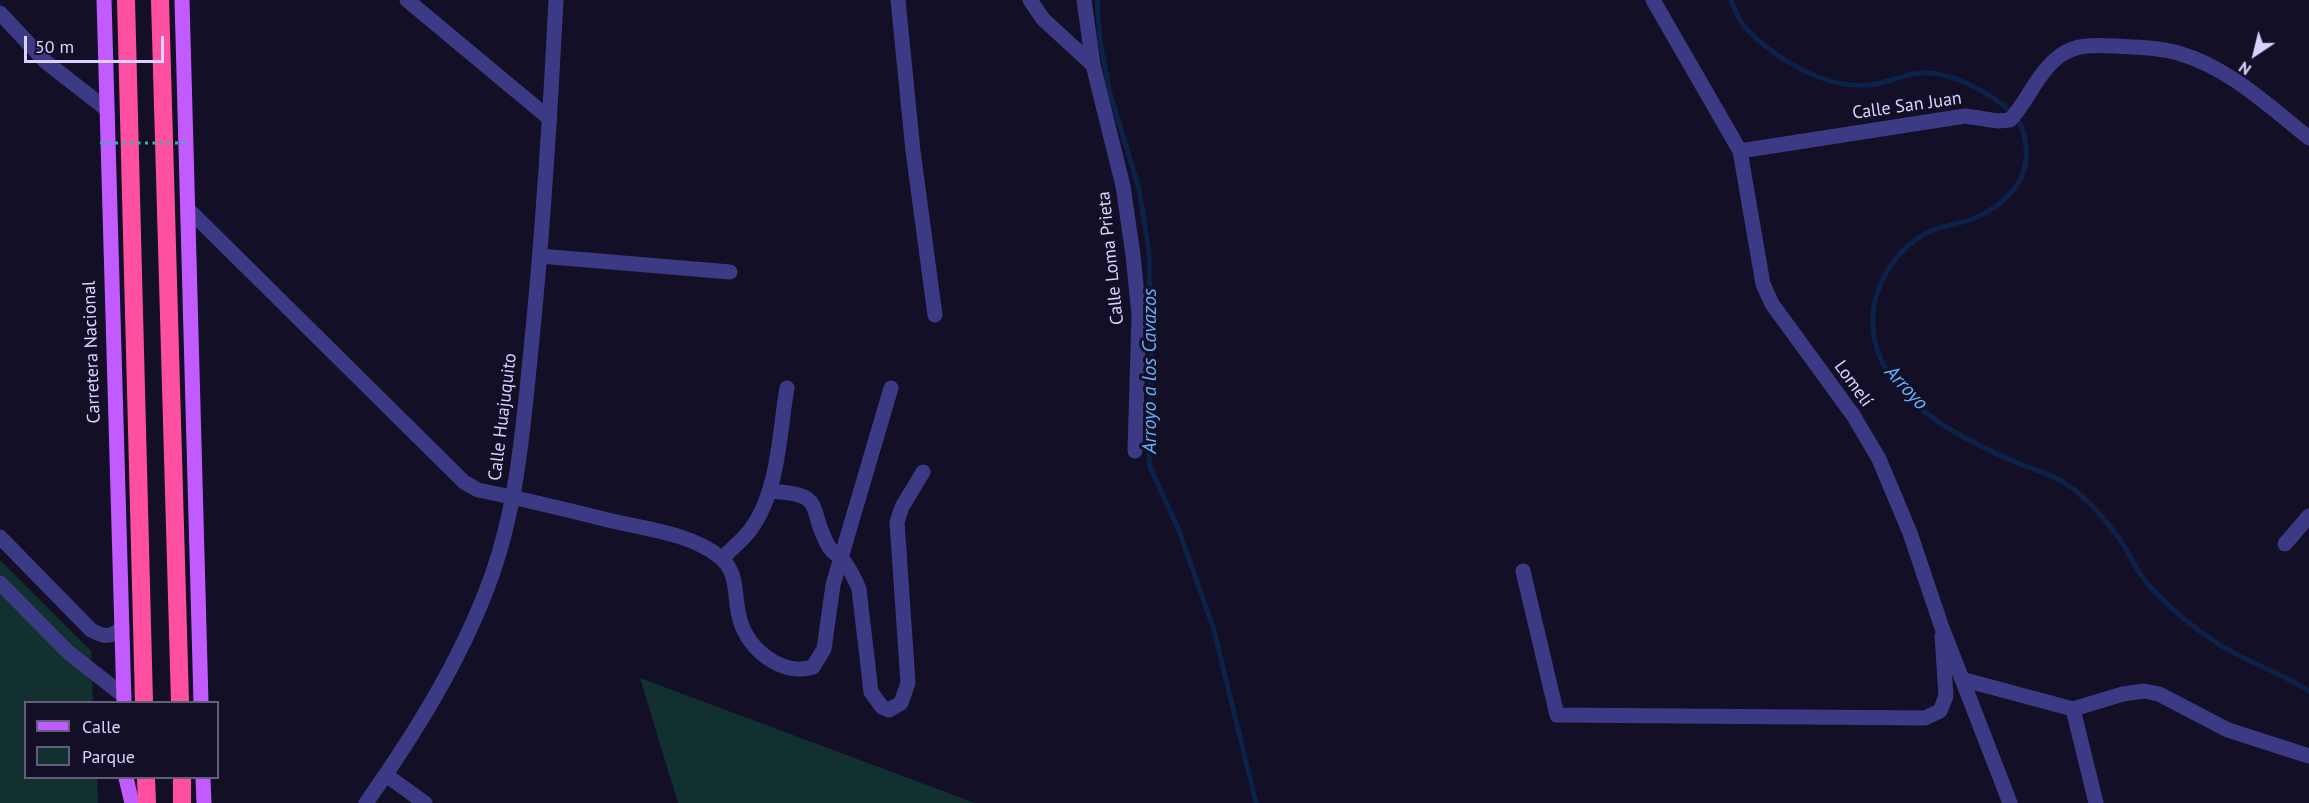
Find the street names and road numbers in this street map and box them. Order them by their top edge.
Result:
street label: Calle San Juan [1851,88,1963,124]
street label: Calle Loma Prieta [1093,190,1129,326]
street label: Carretera Nacional [79,280,105,424]
street label: Calle Huajuquito [484,352,522,482]
street label: Lomelí [1829,357,1877,411]

